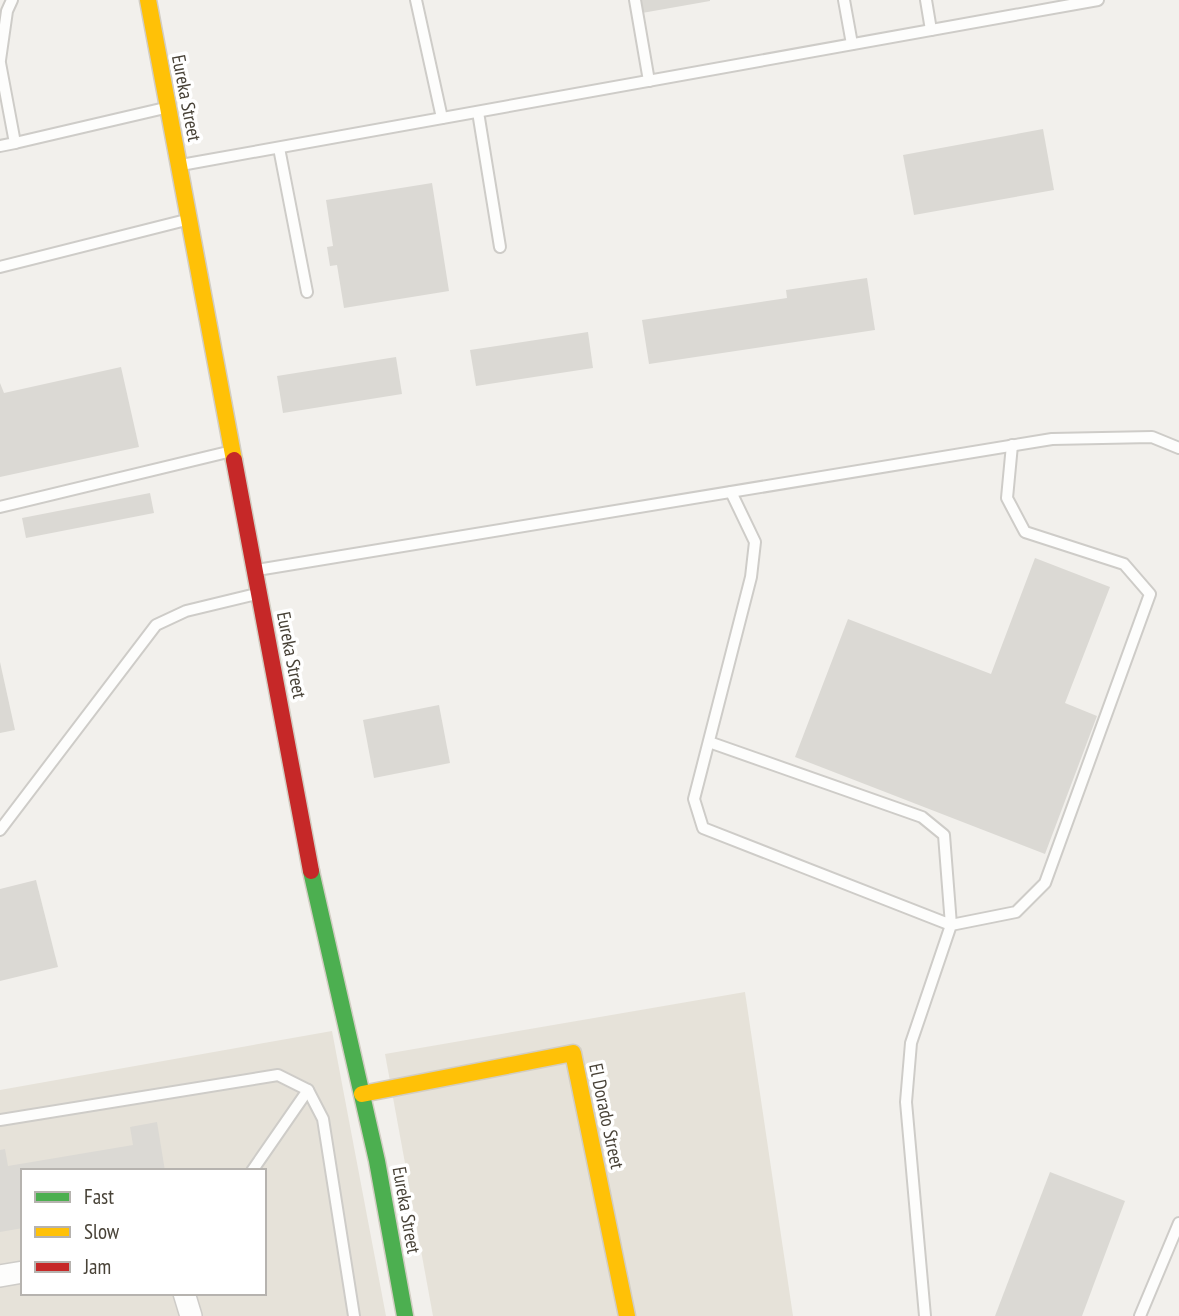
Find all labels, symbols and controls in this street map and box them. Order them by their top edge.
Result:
street label: Eureka Street [167,53,207,144]
street label: Eureka Street [272,610,312,701]
street label: El Dorado Street [584,1061,630,1172]
street label: Eureka Street [388,1165,427,1256]
legend [21,1169,266,1295]
text: Fast [84,1183,114,1210]
text: Slow [84,1218,120,1245]
text: Jam [83,1253,111,1280]

